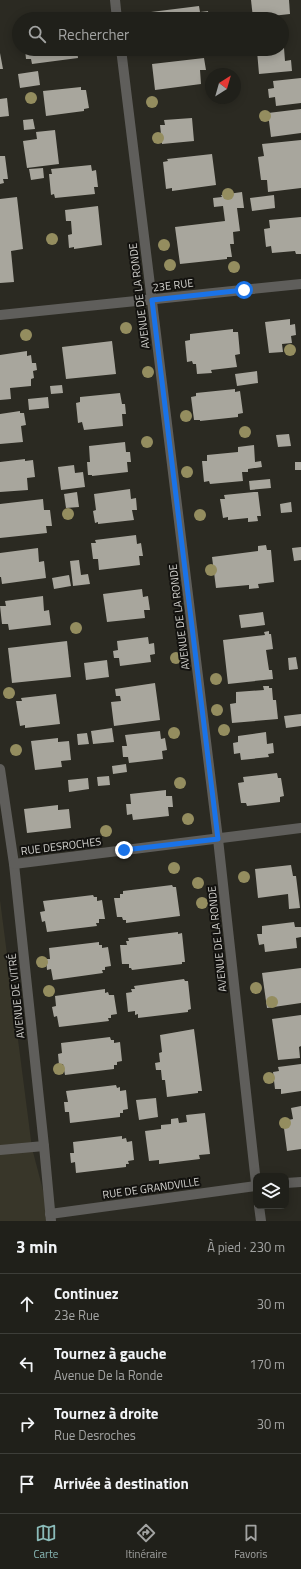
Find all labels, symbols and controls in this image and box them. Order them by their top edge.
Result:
search box [12,12,289,56]
icon: search [26,23,48,45]
text: Rechercher [58,23,129,46]
north arrow [205,68,241,104]
street label: AVENUE DE LA RONDE [125,242,153,350]
street label: 23E RUE [152,275,194,295]
route start [235,281,253,299]
street label: AVENUE DE LA RONDE [165,563,193,671]
street label: RUE DESROCHES [20,833,102,859]
route end [115,841,133,859]
street label: AVENUE DE LA RONDE [203,885,231,993]
street label: AVENUE DE VITRÉ [4,953,28,1039]
street label: RUE DE GRANDVILLE [101,1173,201,1203]
map controls [253,1173,289,1209]
button: layers [253,1173,289,1209]
text: 3 min [16,1234,57,1260]
text: À pied · 230 m [207,1237,285,1257]
text: Continuez [54,1282,119,1305]
icon: ahead [16,1293,38,1315]
text: 30 m [257,1294,285,1314]
text: 23e Rue [54,1305,99,1325]
text: Tournez à gauche [54,1342,166,1365]
icon: left [16,1353,38,1375]
text: 170 m [249,1354,285,1374]
text: Avenue De la Ronde [54,1365,163,1385]
text: Tournez à droite [54,1402,159,1425]
icon: right [16,1413,38,1435]
text: 30 m [257,1414,285,1434]
text: Rue Desroches [54,1425,136,1445]
text: Arrivée à destination [54,1472,189,1495]
icon: arrive [16,1473,38,1495]
tab: Carte [34,1522,58,1562]
tab: Itinéraire [126,1522,167,1562]
tab: Favoris [234,1522,267,1562]

